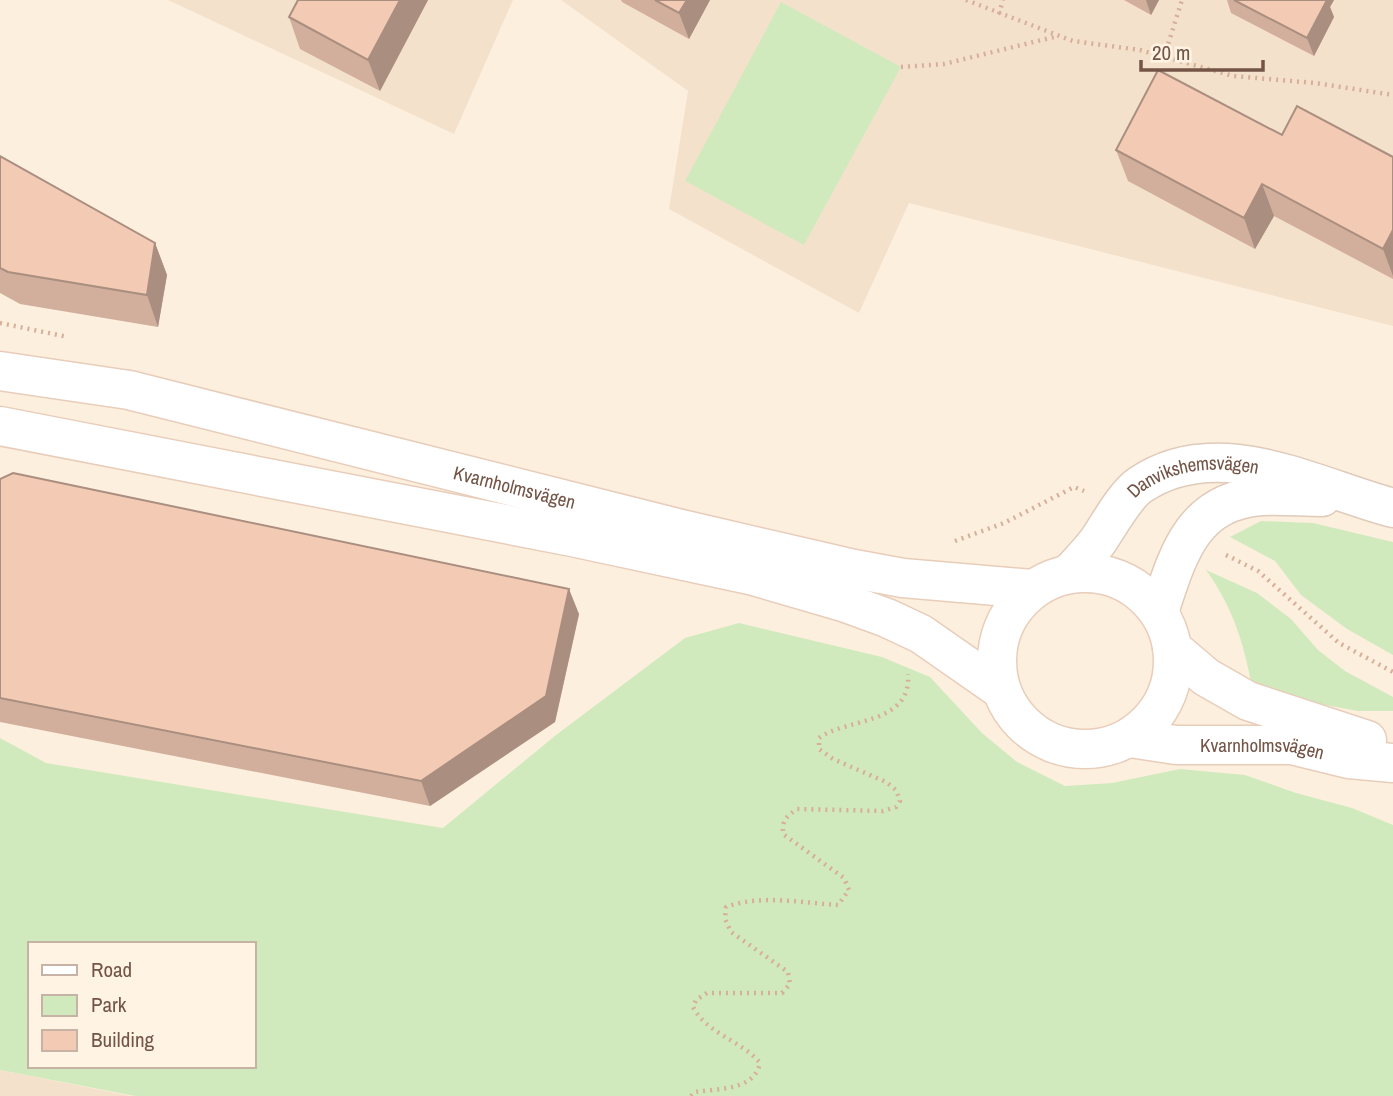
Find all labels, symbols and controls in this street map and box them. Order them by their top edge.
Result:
scale bar [1141,28,1264,72]
text: 20 m [1152,38,1190,67]
street label: Danvikshemsvägen [1121,450,1261,503]
street label: Kvarnholmsvägen [451,459,578,515]
street label: Kvarnholmsvägen [1200,732,1327,765]
legend [28,942,256,1068]
text: Road [91,955,132,984]
text: Park [91,990,127,1019]
text: Building [91,1025,155,1054]

